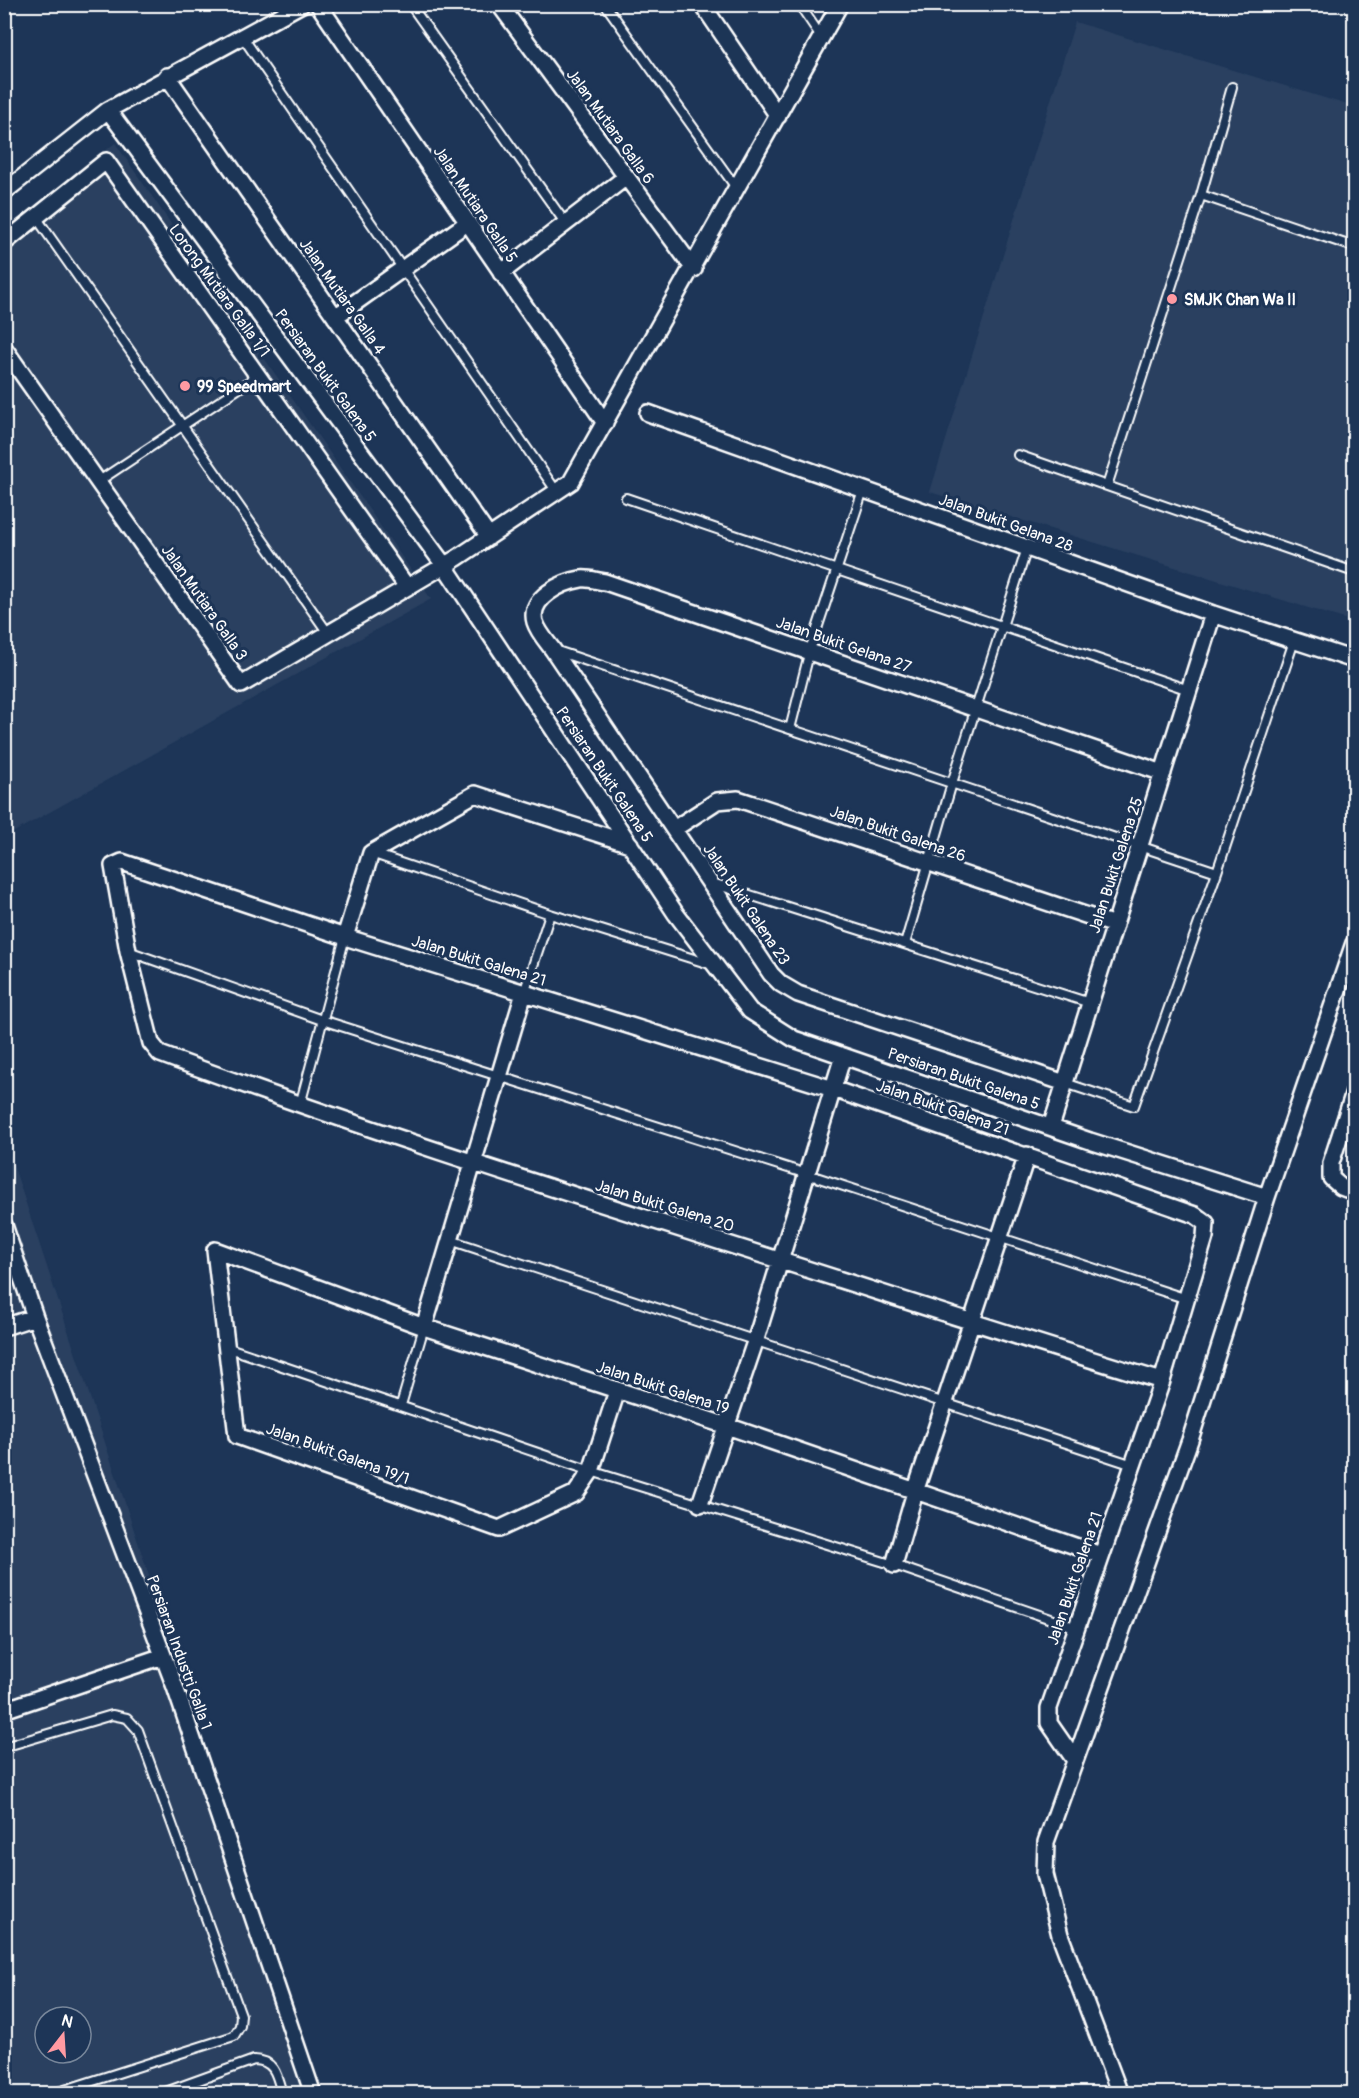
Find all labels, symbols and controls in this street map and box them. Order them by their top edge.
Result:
street label: Jalan Mutiara Galla 6 [562,65,659,188]
street label: Jalan Mutiara Galla 5 [429,142,522,267]
street label: Lorong Mutiara Galla 1/1 [164,220,274,361]
street label: Jalan Mutiara Galla 4 [295,235,390,358]
place label: SMJK Chan Wa II [1184,290,1296,310]
marker: SMJK Chan Wa II [1165,292,1179,306]
street label: Persiaran Bukit Galena 5 [270,305,380,446]
place label: 99 Speedmart [197,377,292,397]
marker: 99 Speedmart [178,379,192,393]
street label: Jalan Bukit Gelana 28 [936,489,1075,556]
street label: Jalan Mutiara Galla 3 [157,541,252,664]
street label: Jalan Bukit Gelana 27 [773,612,914,678]
street label: Persiaran Bukit Galena 5 [551,703,657,846]
street label: Jalan Bukit Galena 25 [1085,795,1147,936]
street label: Jalan Bukit Galena 26 [827,801,968,867]
street label: Jalan Bukit Galena 23 [698,840,794,969]
street label: Jalan Bukit Galena 21 [409,931,548,991]
street label: Persiaran Bukit Galena 5 [885,1043,1042,1114]
street label: Jalan Bukit Galena 21 [873,1076,1012,1140]
street label: Jalan Bukit Galena 20 [593,1175,737,1237]
street label: Jalan Bukit Galena 19 [594,1357,732,1419]
street label: Jalan Bukit Galena 19/1 [263,1419,412,1489]
street label: Jalan Bukit Galena 21 [1043,1509,1107,1648]
street label: Persiaran Industri Galla 1 [142,1572,216,1732]
north arrow [33,2005,93,2065]
text: N [59,2010,75,2033]

